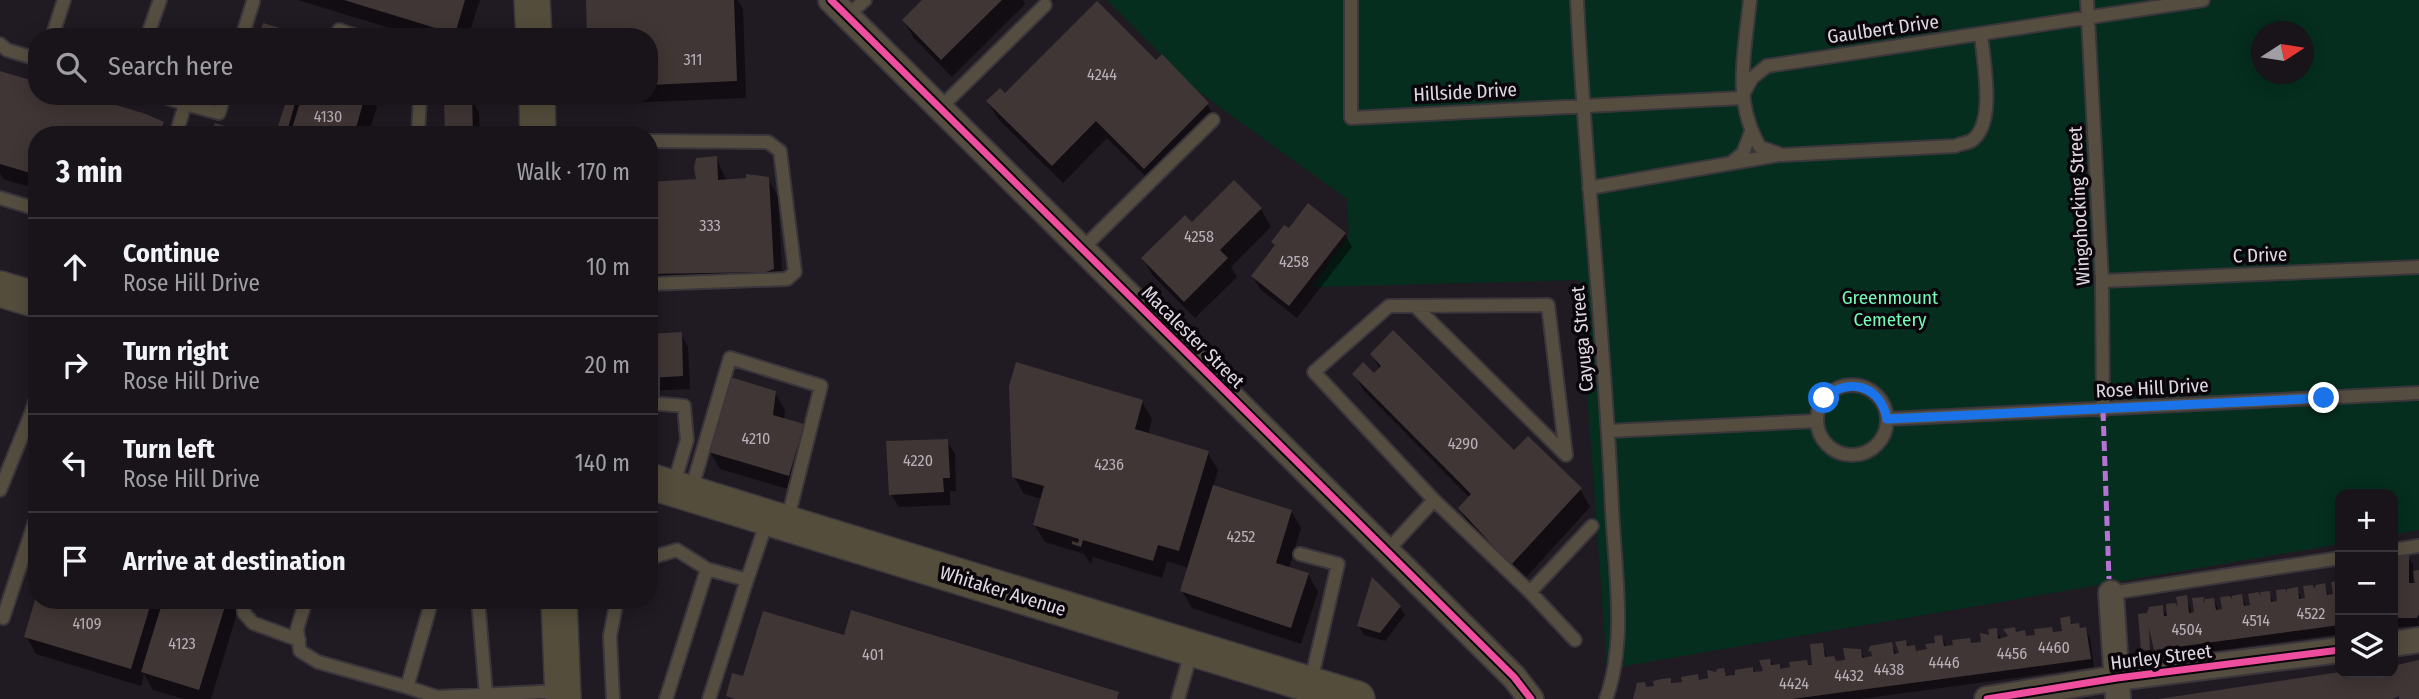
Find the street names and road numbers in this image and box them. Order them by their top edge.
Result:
street label: Gaulbert Drive [1826,10,1940,48]
street label: Hillside Drive [1413,78,1517,106]
street label: Wingohocking Street [2063,125,2095,286]
street label: C Drive [2232,243,2288,267]
street label: Macalester Street [1137,281,1250,394]
street label: Cayuga Street [1566,284,1598,393]
street label: Rose Hill Drive [2095,374,2209,402]
street label: Whitaker Avenue [937,561,1069,621]
street label: Hurley Street [2109,639,2214,675]

